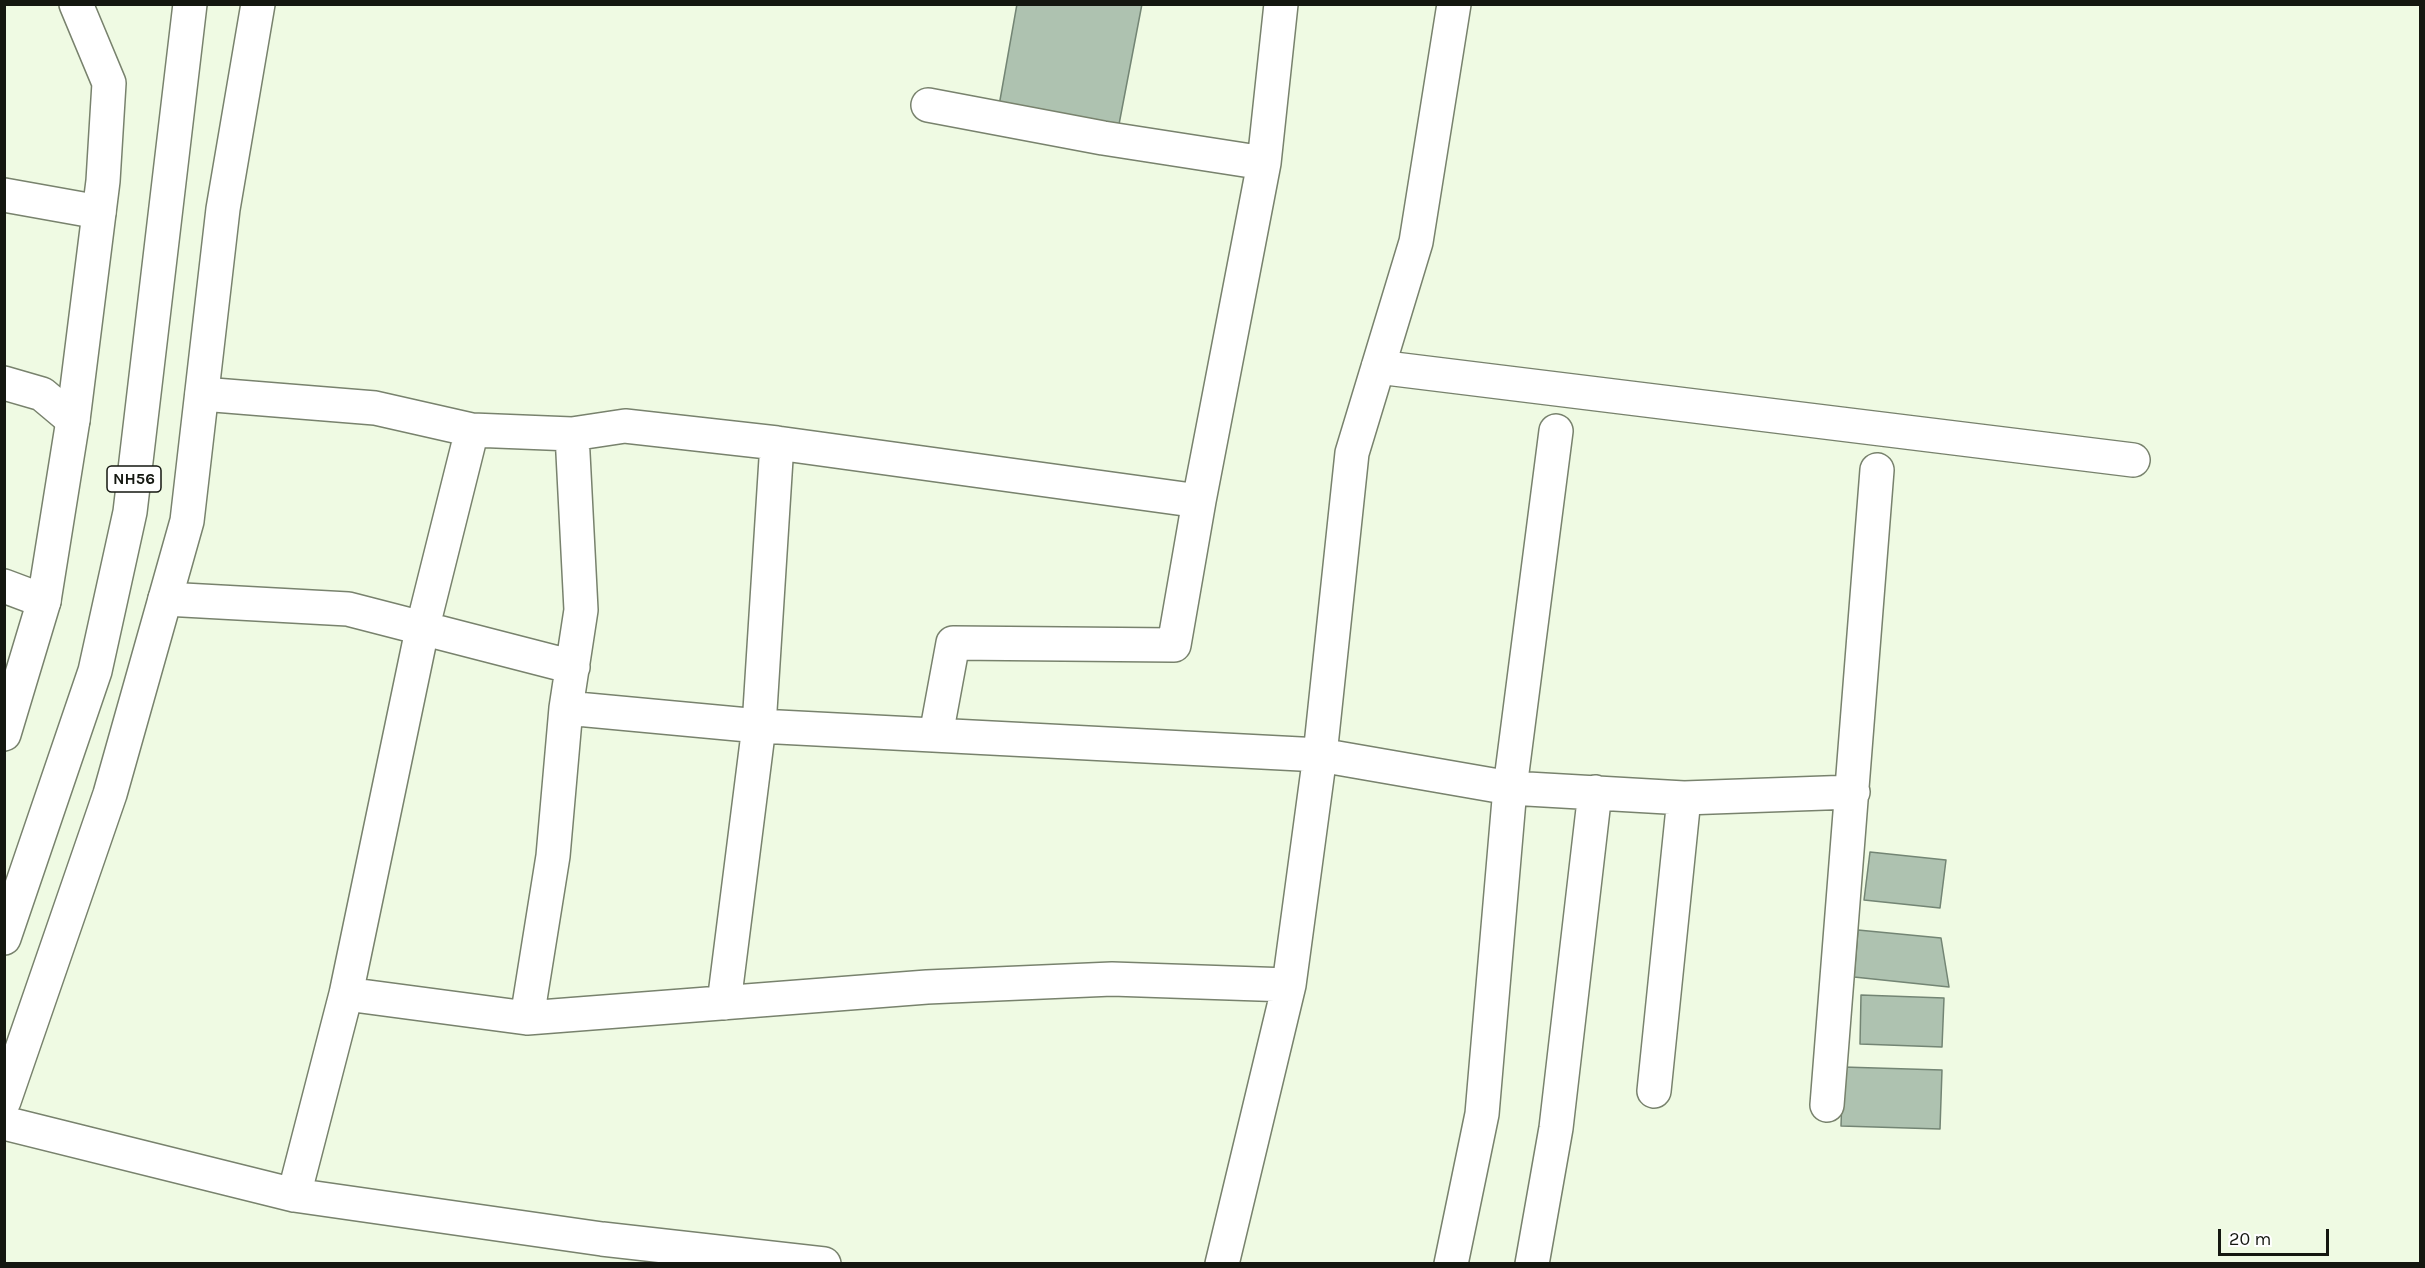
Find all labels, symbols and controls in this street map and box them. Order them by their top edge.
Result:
road number: NH56 [107,466,161,492]
scale bar [2221,1217,2332,1255]
text: 20 m [2229,1228,2271,1250]

